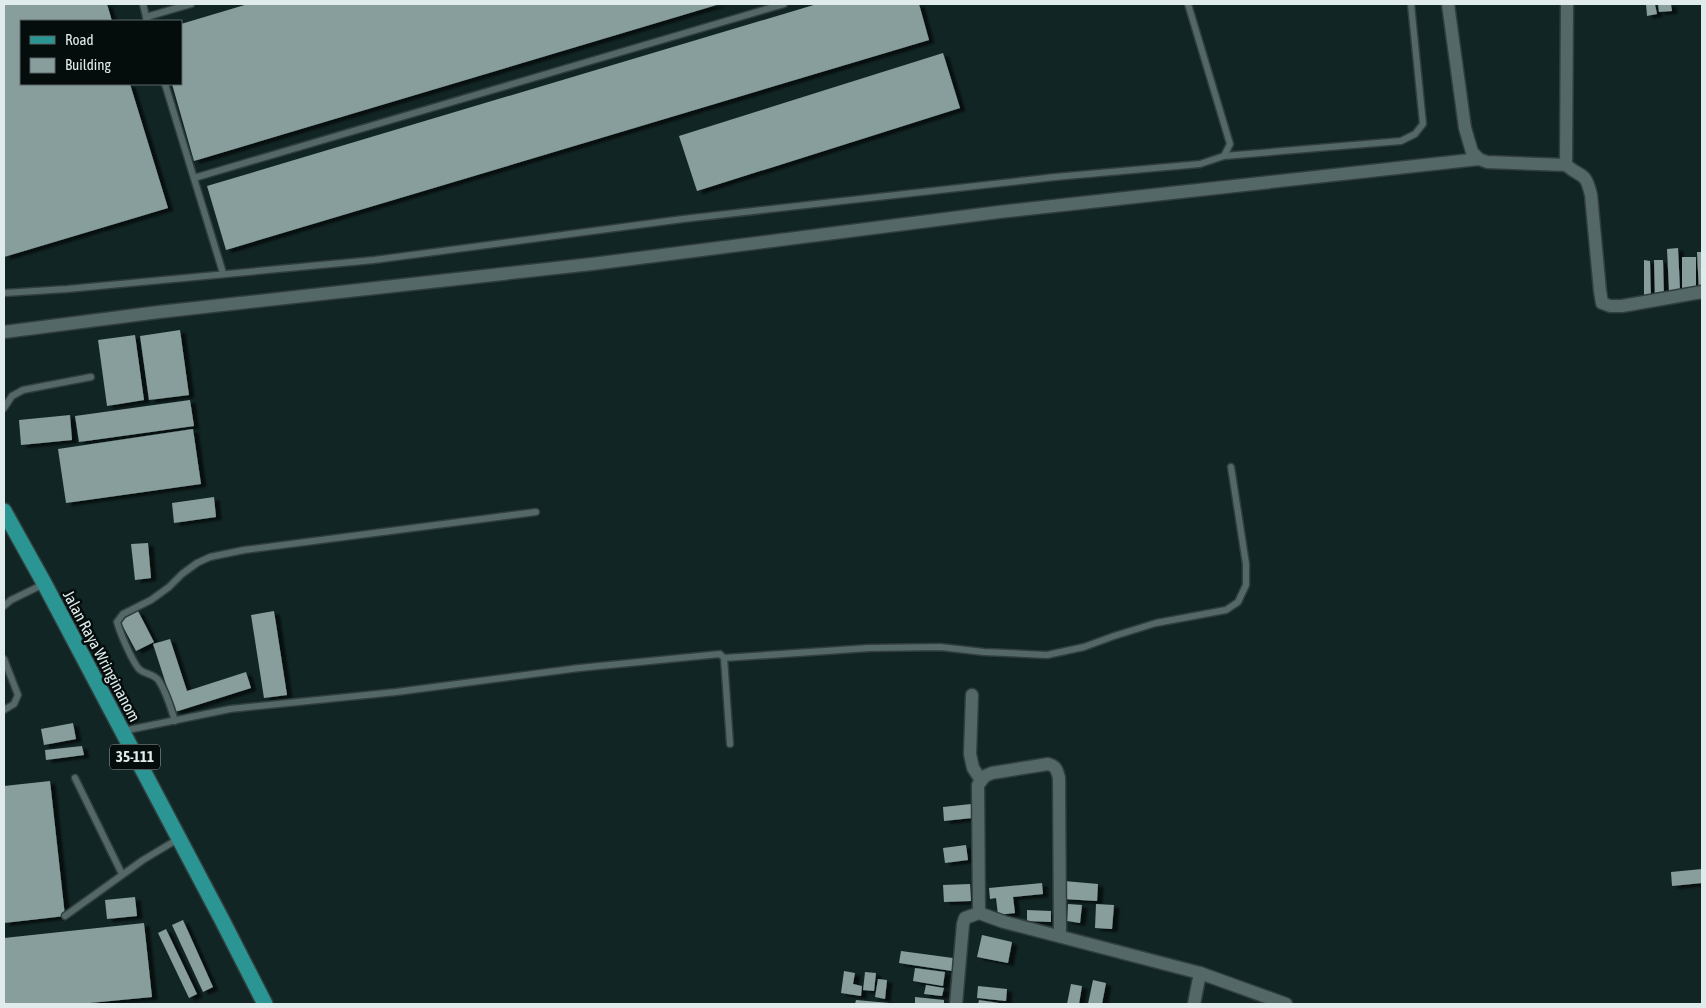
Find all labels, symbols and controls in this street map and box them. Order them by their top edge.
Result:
legend [20,20,182,85]
text: Road [65,31,94,48]
text: Building [65,56,111,73]
street label: Jalan Raya Wringinanom [59,587,144,725]
road number: 35-111 [110,744,160,770]

